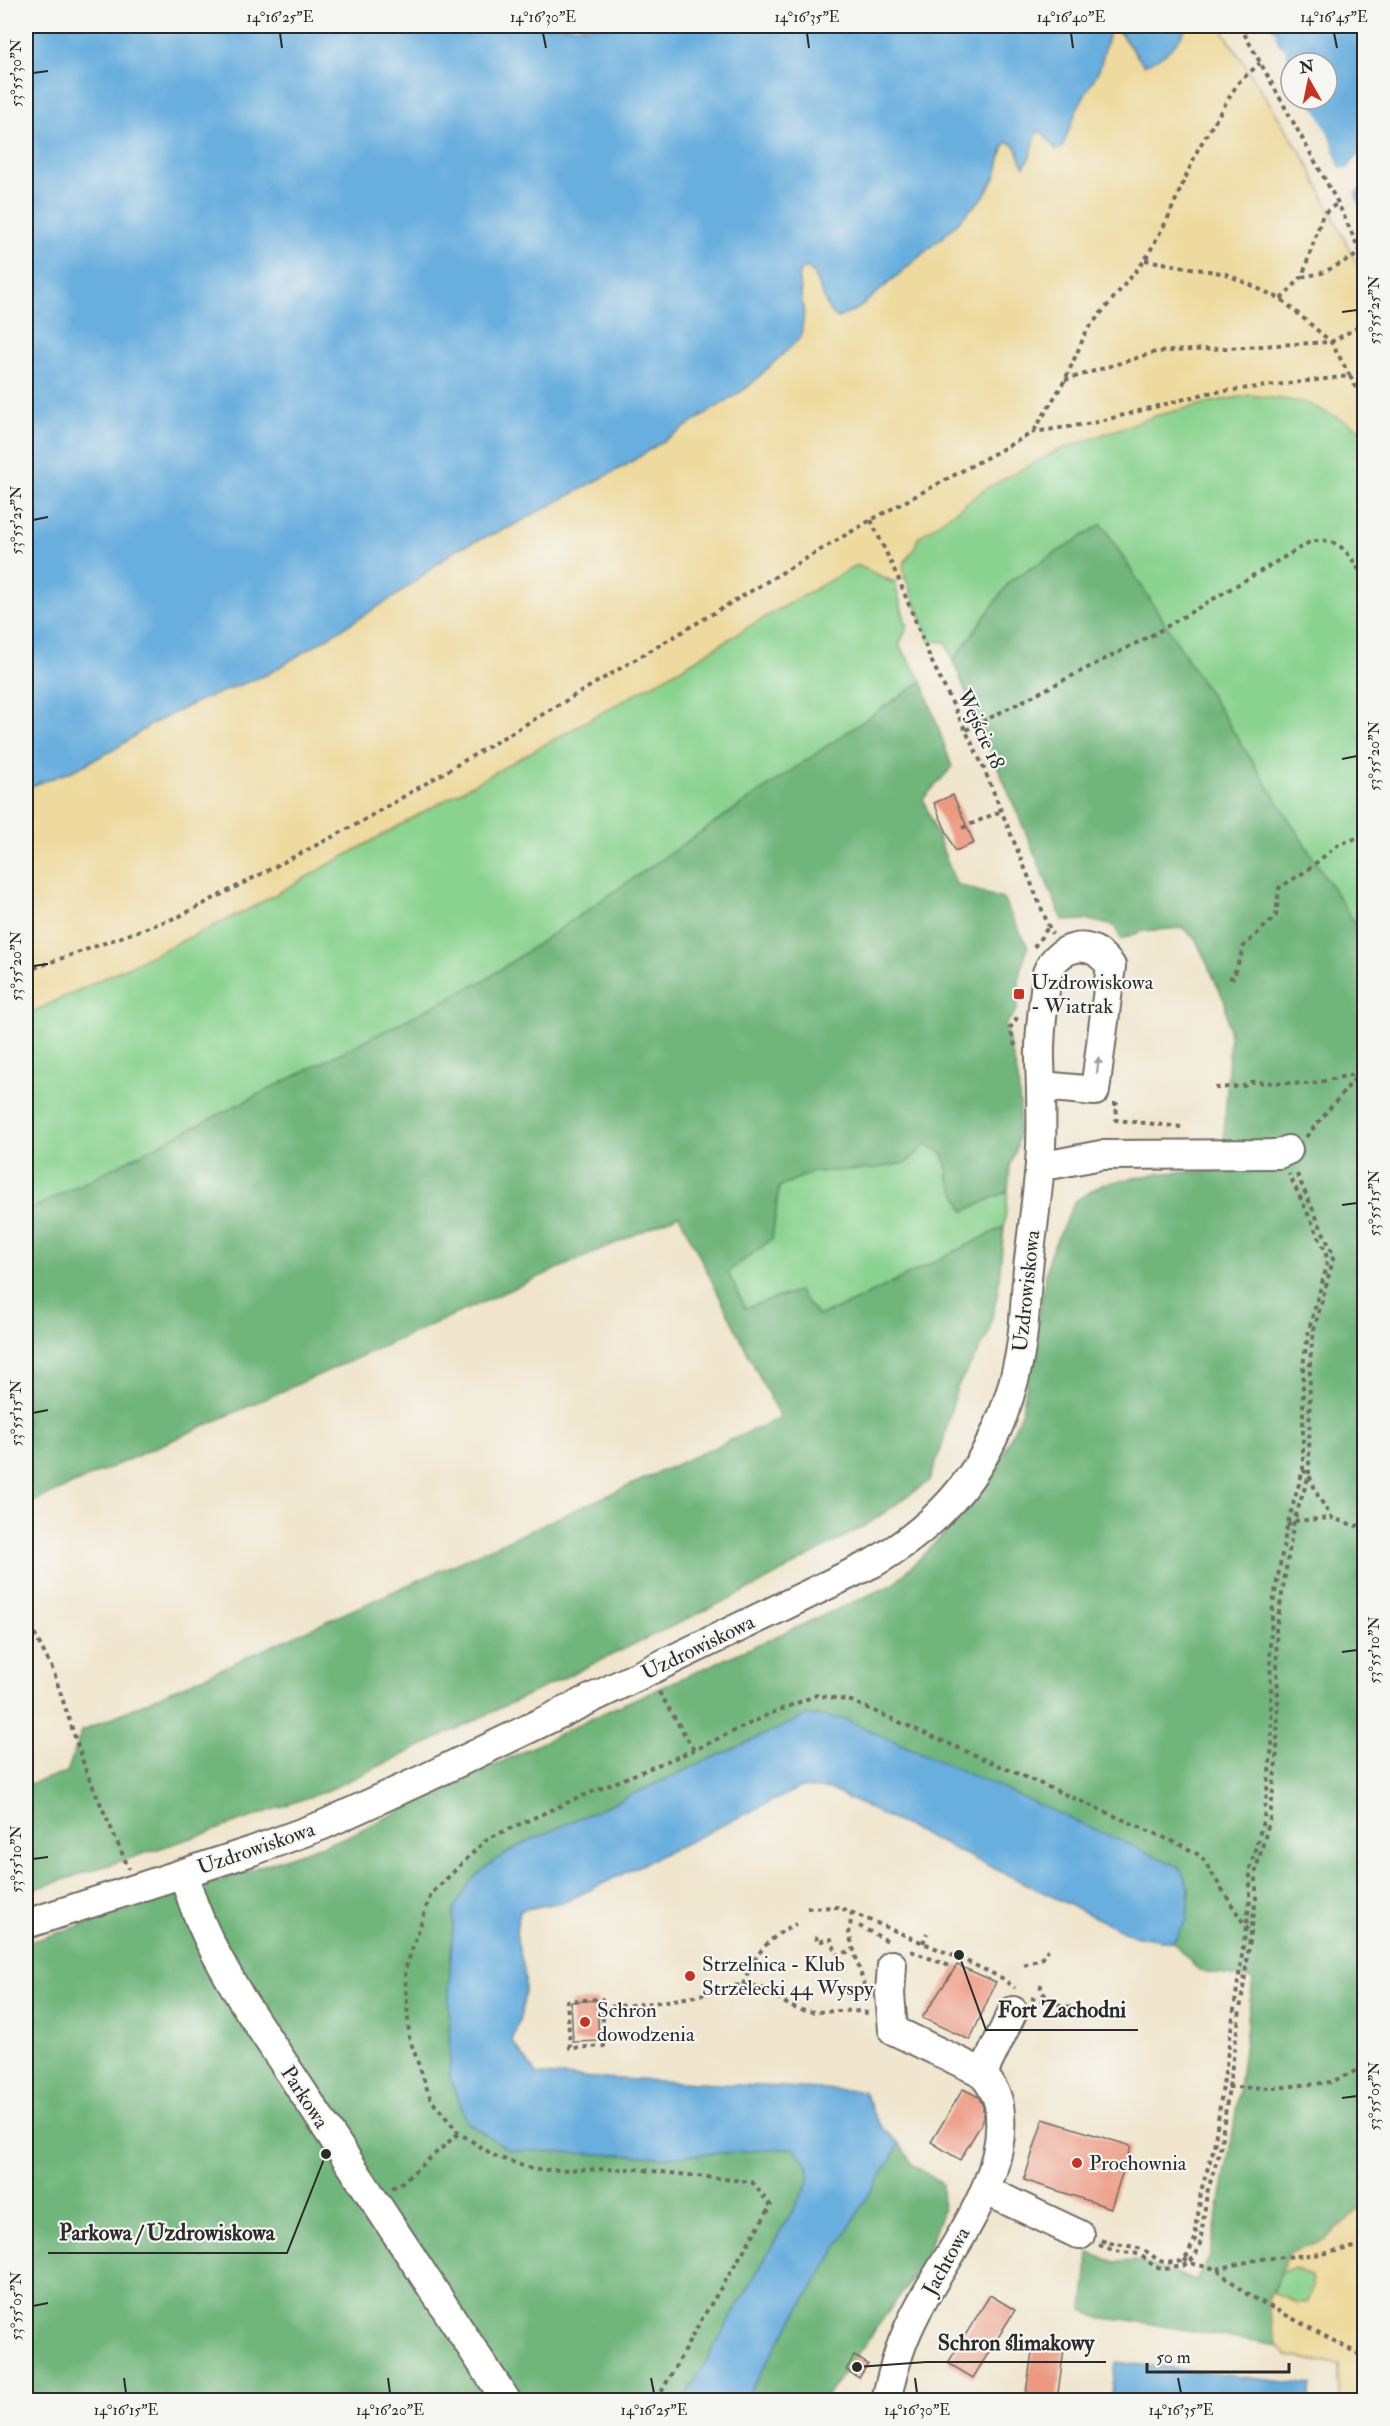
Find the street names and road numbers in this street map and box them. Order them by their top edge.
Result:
street label: Wejście 18 [950,684,1011,773]
street label: Uzdrowiskowa [1007,1228,1046,1353]
street label: Uzdrowiskowa [637,1608,759,1686]
street label: Uzdrowiskowa [194,1816,319,1881]
street label: Parkowa [274,2061,335,2134]
street label: Jachtowa [916,2222,976,2301]

